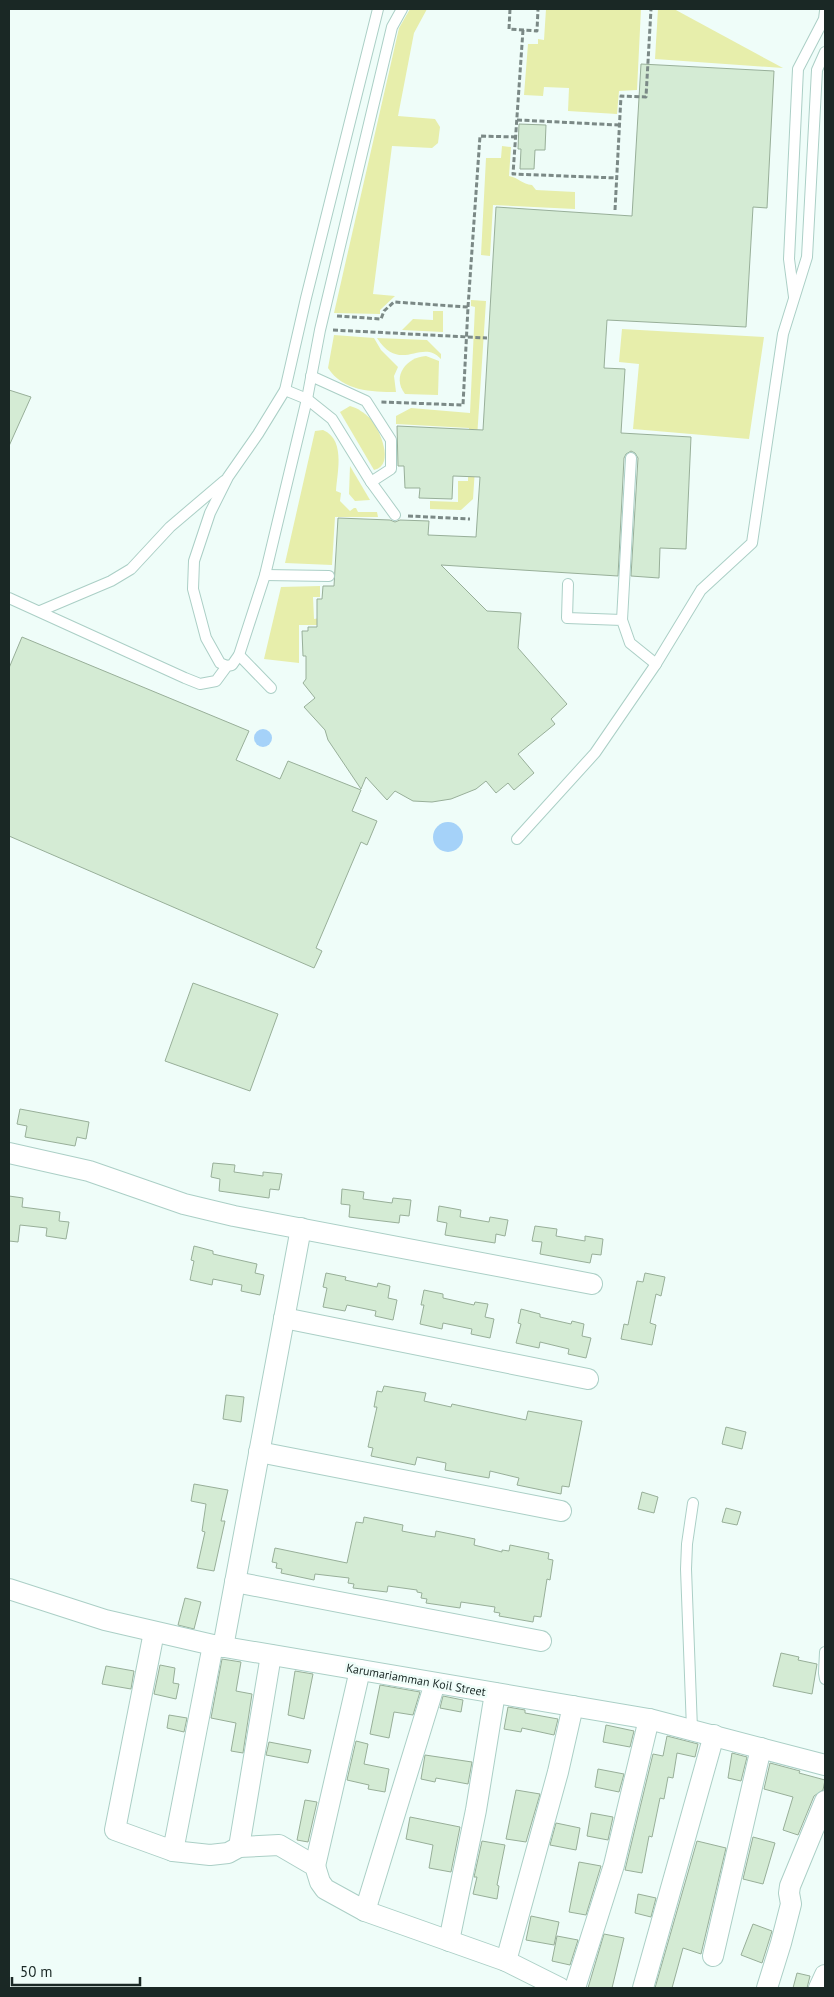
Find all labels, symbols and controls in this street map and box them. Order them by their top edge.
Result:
street label: Karumariamman Koil Street [345,1660,487,1699]
scale bar [12,1954,140,1986]
text: 50 m [20,1962,53,1981]

